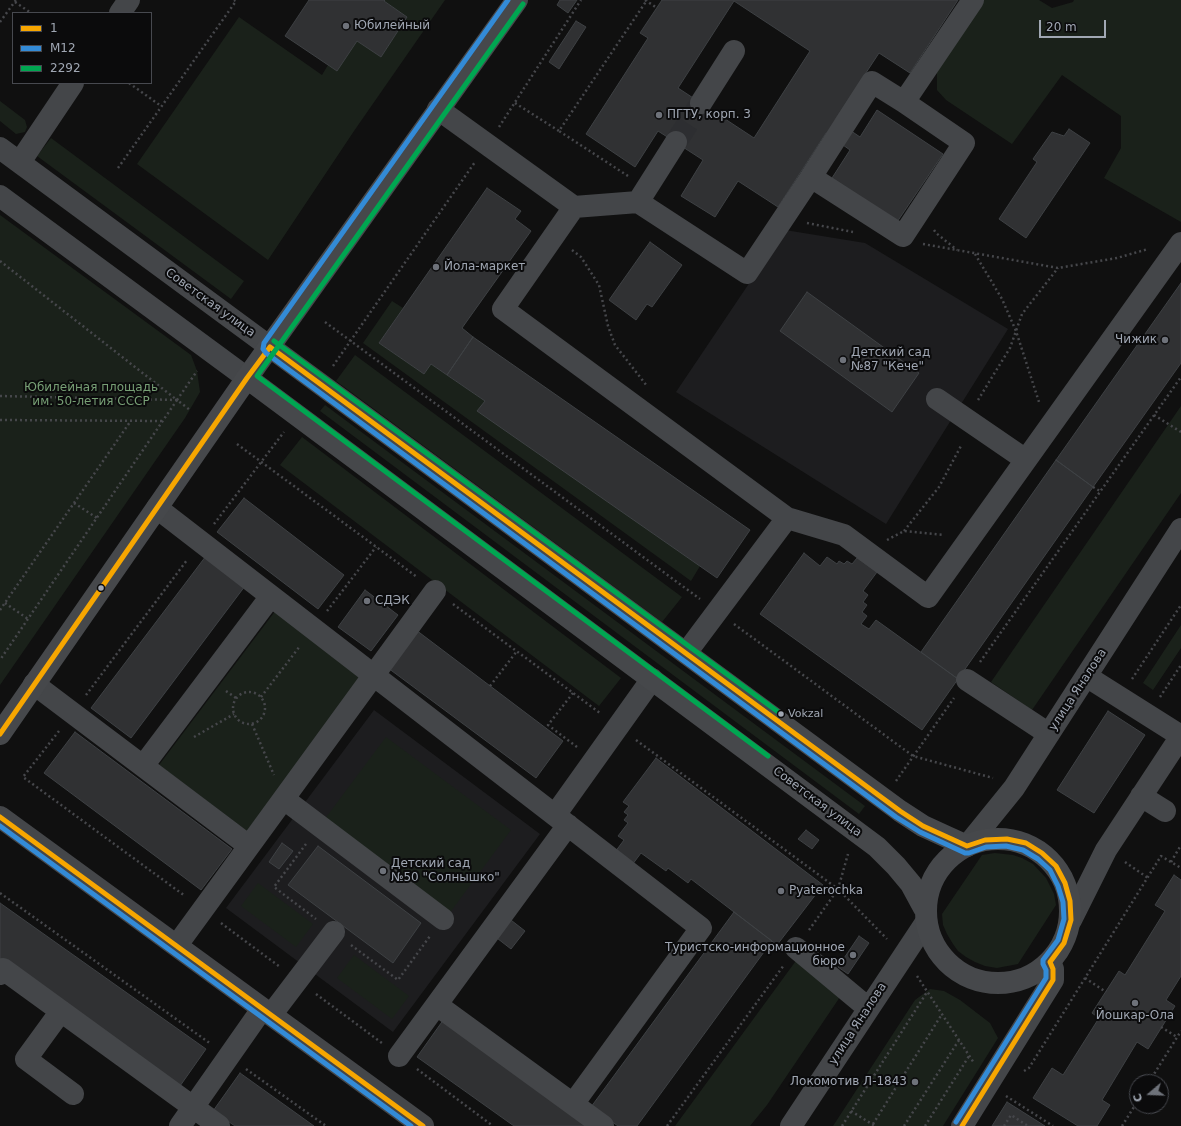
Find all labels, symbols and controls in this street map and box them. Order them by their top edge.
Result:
legend [12,12,152,84]
scale bar [1041,12,1108,38]
place label: Юбилейный [354,19,430,33]
text: 20 m [1046,20,1077,34]
text: 1 [50,21,58,35]
marker: Юбилейный [341,21,351,31]
text: М12 [50,41,76,55]
text: 2292 [50,61,81,75]
place label: ПГТУ, корп. 3 [667,108,751,122]
marker: ПГТУ, корп. 3 [654,110,664,120]
place label: Йола-маркет [444,260,525,274]
marker: Йола-маркет [431,262,441,272]
street label: Советская улица [162,266,258,340]
place label: Чижик [1115,333,1157,347]
marker: Чижик [1160,335,1170,345]
place label: Детский сад №87 "Кече" [851,346,930,374]
marker: Детский сад №87 "Кече" [838,355,848,365]
park label: Юбилейная площадь им. 50-летия СССР [24,381,158,409]
unlabelled marker [96,583,106,593]
place label: СДЭК [375,594,410,608]
marker: СДЭК [362,596,372,606]
street label: улица Яналова [1046,646,1110,734]
place label: Vokzal [788,707,823,721]
marker: Vokzal [776,709,786,719]
street label: Советская улица [770,764,864,840]
place label: Детский сад №50 "Солнышко" [391,857,500,885]
marker: Детский сад №50 "Солнышко" [378,866,388,876]
place label: Pyaterochka [789,884,863,898]
marker: Pyaterochka [776,886,786,896]
place label: Туристско-информационное бюро [665,941,845,969]
marker: Туристско-информационное бюро [848,950,858,960]
street label: улица Яналова [826,980,890,1068]
marker: Йошкар-Ола [1130,998,1140,1008]
place label: Йошкар-Ола [1096,1009,1174,1023]
north arrow [1129,1074,1169,1114]
place label: Локомотив Л-1843 [790,1075,907,1089]
marker: Локомотив Л-1843 [910,1077,920,1087]
text: С [1131,1092,1146,1104]

